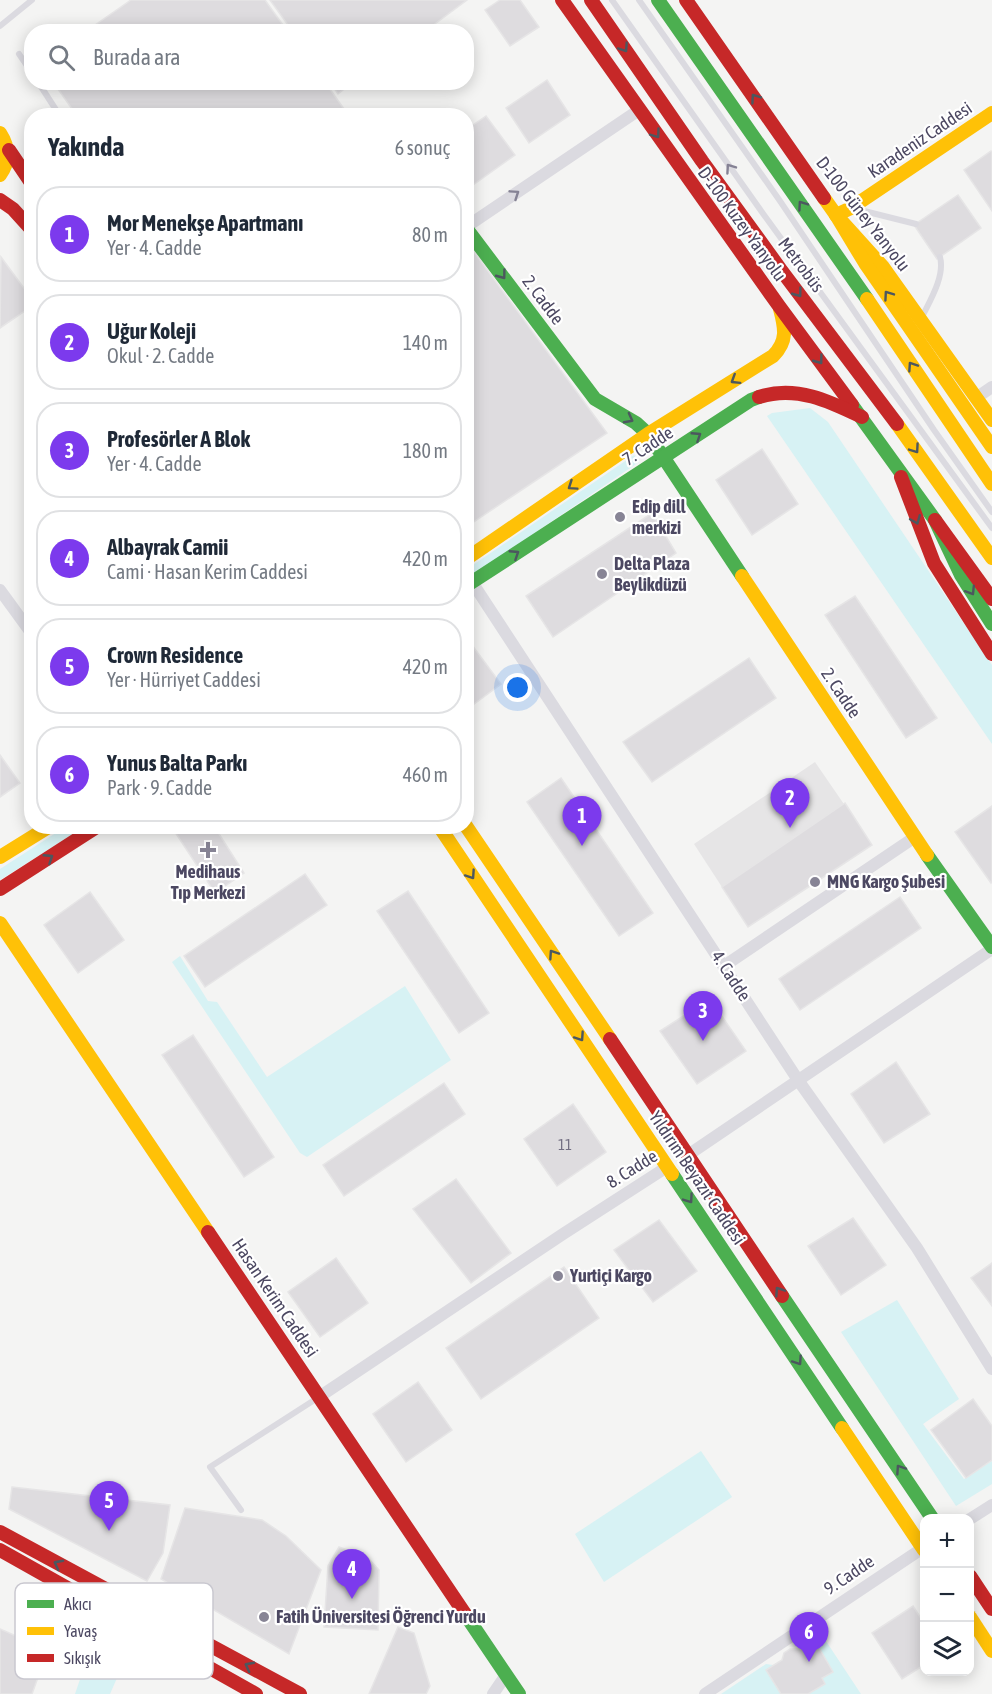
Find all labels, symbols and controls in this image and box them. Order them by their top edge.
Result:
search box [24,24,474,90]
icon: search [45,41,78,74]
one-way arrow [617,42,628,53]
text: Burada ara [93,44,181,70]
one-way arrow [751,93,762,104]
street label: Karadeniz Caddesi [864,97,976,182]
one-way arrow [649,127,660,138]
text: Yakında [48,132,124,162]
text: 6 sonuç [395,136,450,159]
street label: D-100 Güney Yanyolu [812,152,915,275]
street label: D-100 Kuzey Yanyolu [694,162,791,285]
one-way arrow [726,163,737,174]
one-way arrow [508,190,519,201]
one-way arrow [798,201,809,212]
text: Mor Menekşe Apartmanı [107,210,303,236]
text: 1 [65,223,74,246]
text: 80 m [412,223,448,246]
street label: Metrobüs [774,233,829,296]
text: Yer · 4. Cadde [107,236,201,259]
one-way arrow [494,268,505,279]
street label: 2. Cadde [518,271,569,328]
one-way arrow [791,286,802,297]
one-way arrow [884,291,895,302]
text: Uğur Koleji [107,318,196,344]
text: 2 [65,331,74,354]
text: 140 m [403,331,448,354]
text: Okul · 2. Cadde [107,344,214,367]
one-way arrow [812,354,823,365]
one-way arrow [908,362,919,373]
one-way arrow [731,372,742,383]
one-way arrow [622,412,633,423]
street label: 7. Cadde [619,422,677,470]
text: Profesörler A Blok [107,426,250,452]
one-way arrow [690,432,701,443]
text: 3 [65,439,74,462]
text: 180 m [403,439,448,462]
one-way arrow [908,442,919,453]
text: Yer · 4. Cadde [107,452,201,475]
one-way arrow [568,479,579,490]
place label: Edip dill merkizi [632,496,686,538]
marker: Edip dill merkizi [613,510,627,524]
one-way arrow [909,514,921,525]
text: Albayrak Camii [107,534,228,560]
text: 4 [65,547,74,570]
text: 420 m [403,547,448,570]
one-way arrow [509,550,520,561]
place label: Delta Plaza Beylikdüzü [614,553,690,595]
text: Cami · Hasan Kerim Caddesi [107,560,308,583]
marker: Delta Plaza Beylikdüzü [595,567,609,581]
one-way arrow [963,585,975,595]
text: Crown Residence [107,642,243,668]
text: 5 [65,655,74,678]
text: 420 m [403,655,448,678]
street label: 2. Cadde [817,664,866,722]
text: Yer · Hürriyet Caddesi [107,668,261,691]
your location [503,673,532,702]
text: Yunus Balta Parkı [107,750,247,776]
text: 6 [65,763,74,786]
text: 460 m [403,763,448,786]
text: Park · 9. Cadde [107,776,212,799]
pin: 2 [770,778,810,828]
pin: 1 [562,796,602,846]
marker: Medihaus Tıp Merkezi [199,841,217,859]
one-way arrow [43,853,53,865]
place label: Medihaus Tıp Merkezi [171,861,245,903]
one-way arrow [464,869,476,879]
place label: MNG Kargo Şubesi [827,871,945,892]
marker: MNG Kargo Şubesi [808,875,822,889]
street label: 4. Cadde [707,947,755,1005]
one-way arrow [549,950,560,961]
pin: 3 [684,992,722,1041]
one-way arrow [573,1031,584,1042]
street label: Yıldırım Beyazıt Caddesi [645,1107,750,1248]
house number: 11 [558,1136,572,1153]
street label: 8. Cadde [602,1145,661,1192]
one-way arrow [682,1192,693,1203]
street label: Hasan Kerim Caddesi [228,1234,323,1361]
place label: Yurtiçi Kargo [569,1265,652,1286]
marker: Yurtiçi Kargo [551,1269,565,1283]
one-way arrow [775,1286,786,1297]
one-way arrow [791,1354,802,1365]
one-way arrow [896,1465,907,1476]
pin: 5 [90,1482,128,1531]
map controls [920,1514,974,1676]
button: + [920,1514,974,1568]
pin: 4 [332,1550,372,1599]
street label: 9. Cadde [820,1550,878,1599]
one-way arrow [54,1560,65,1571]
button: − [920,1568,974,1622]
legend [15,1583,213,1679]
text: Akıcı [64,1595,92,1613]
place label: Fatih Üniversitesi Öğrenci Yurdu [276,1606,486,1627]
marker: Fatih Üniversitesi Öğrenci Yurdu [257,1610,271,1624]
pin: 6 [790,1612,828,1662]
text: Yavaş [64,1622,97,1641]
button: layers [920,1622,974,1676]
text: Sıkışık [64,1649,101,1668]
one-way arrow [244,1662,255,1673]

